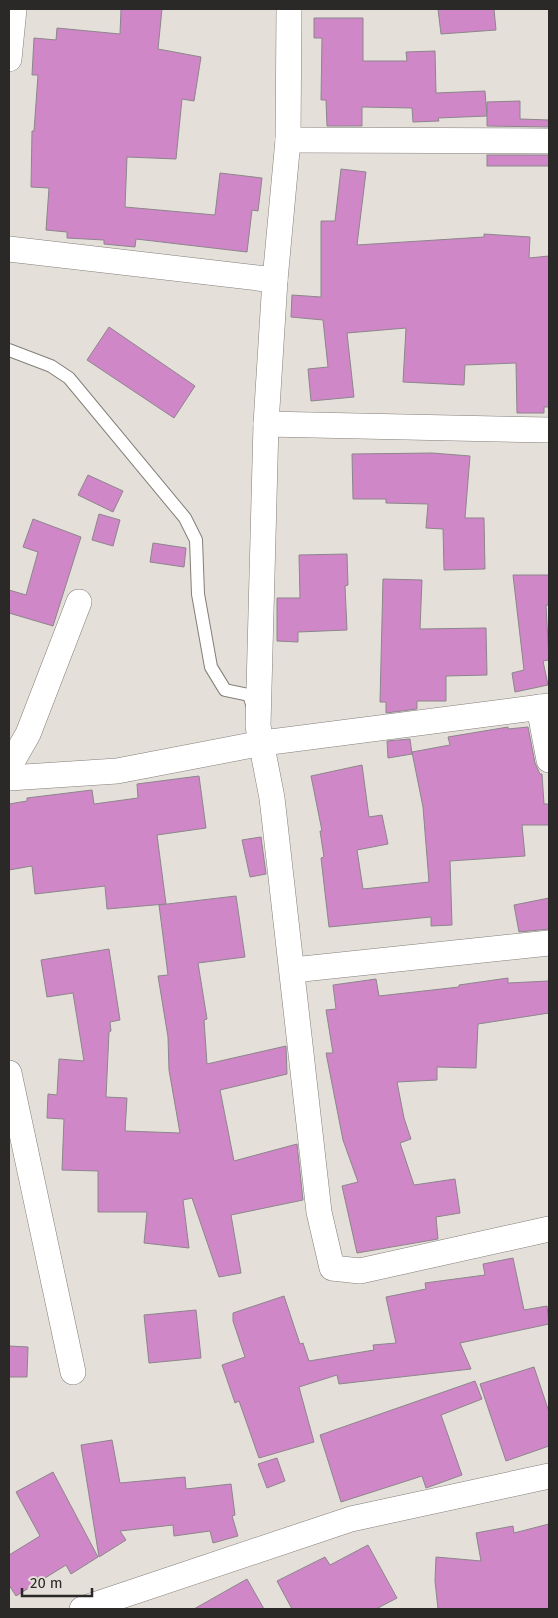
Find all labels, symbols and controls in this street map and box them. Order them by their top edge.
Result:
scale bar [22,1566,92,1598]
text: 20 m [30,1574,63,1592]

